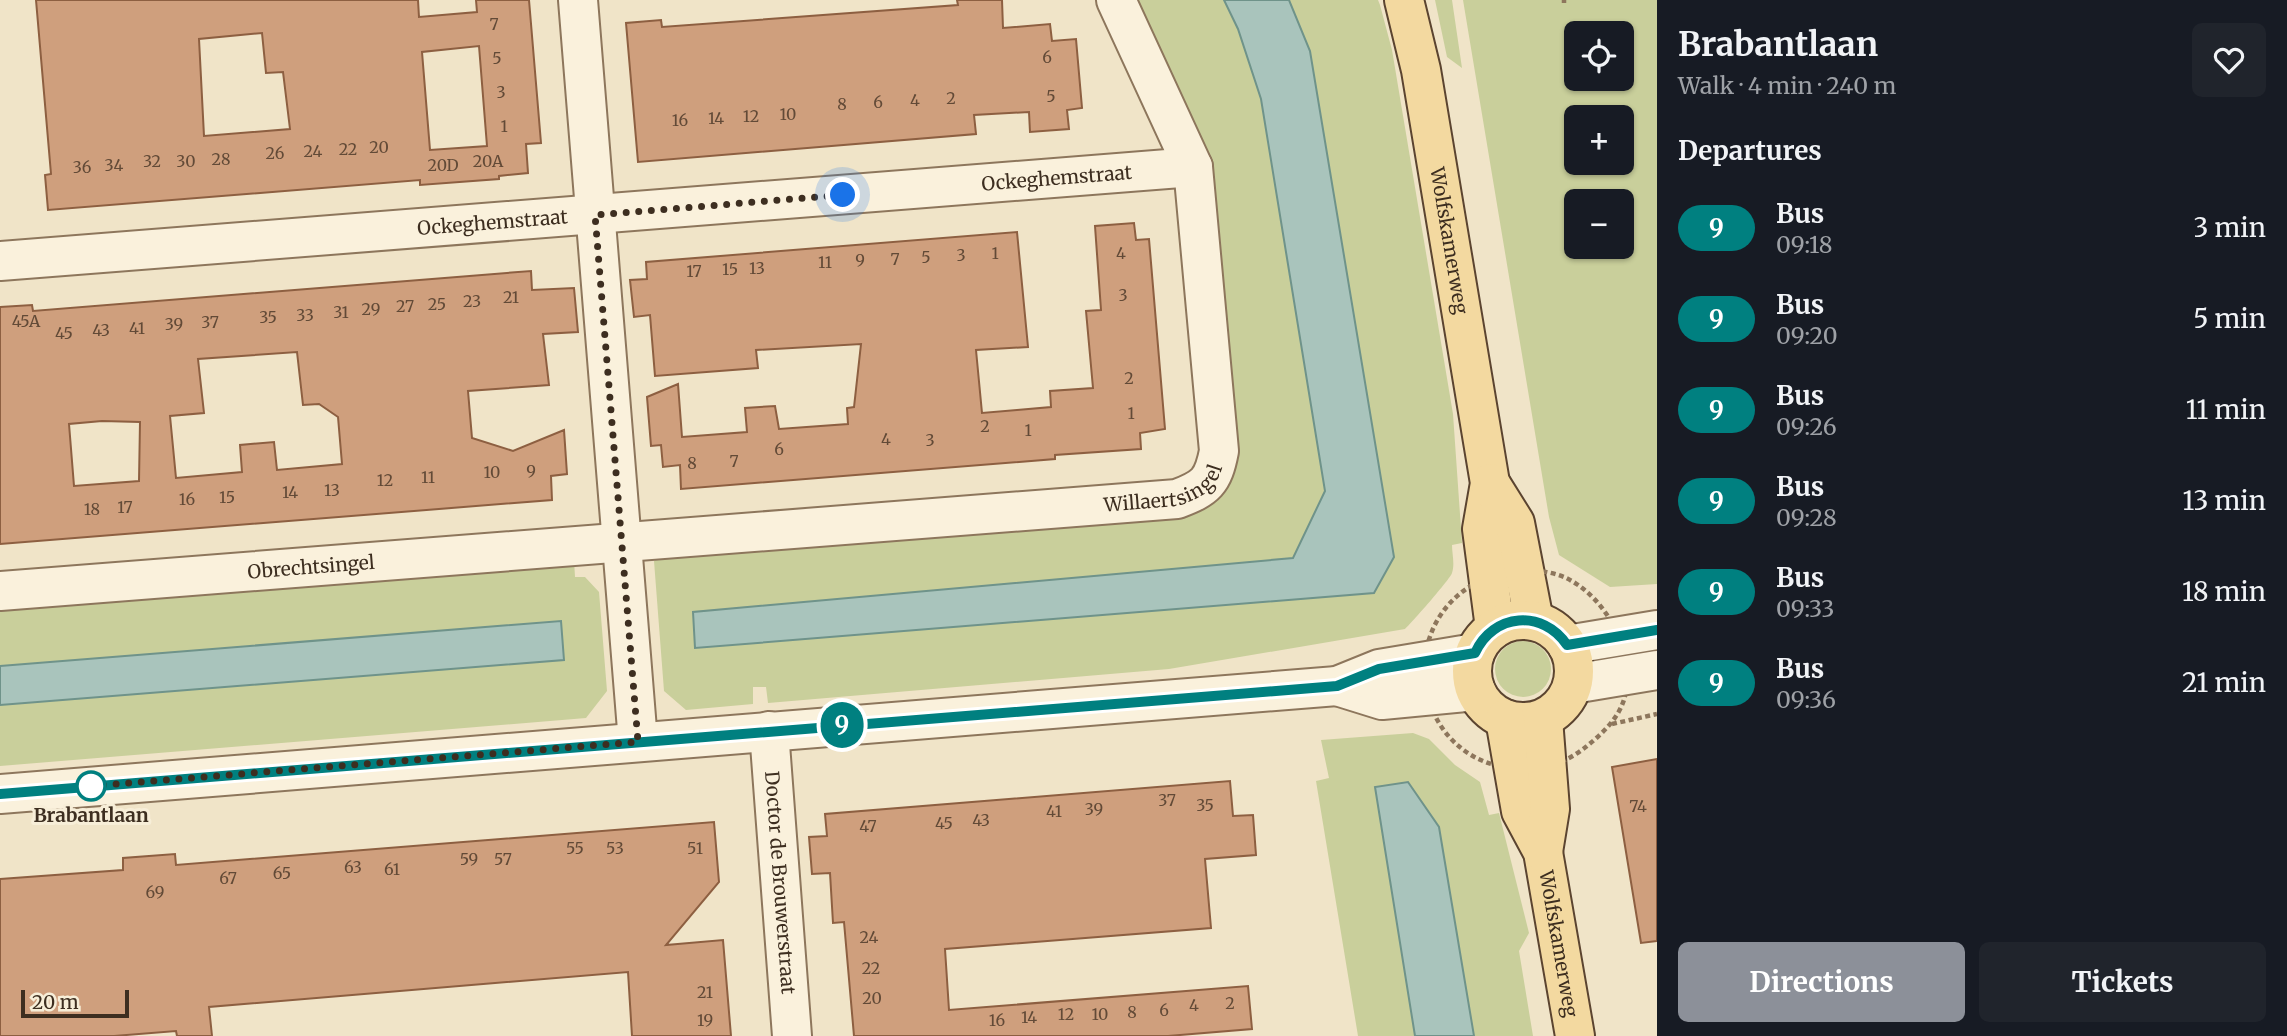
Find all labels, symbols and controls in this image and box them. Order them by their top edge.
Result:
house number: 7 [489,14,499,34]
map controls [1564,21,1634,259]
button: locate [1564,21,1634,91]
button: heart [2192,23,2266,97]
text: Brabantlaan [1678,24,1878,65]
house number: 6 [1042,47,1052,67]
house number: 5 [492,48,502,68]
text: Walk · 4 min · 240 m [1678,71,1896,100]
house number: 3 [496,82,506,102]
house number: 5 [1046,86,1056,106]
house number: 2 [946,88,956,108]
house number: 4 [910,90,920,110]
house number: 6 [873,92,883,112]
house number: 8 [837,94,847,114]
house number: 10 [780,104,796,124]
button: + [1564,105,1634,175]
house number: 12 [743,106,759,126]
house number: 14 [708,108,724,128]
house number: 16 [672,110,688,130]
house number: 1 [500,116,508,136]
text: Departures [1678,134,1822,167]
house number: 20 [369,137,389,157]
house number: 22 [339,139,357,159]
house number: 24 [304,141,323,161]
house number: 26 [266,143,285,163]
house number: 28 [212,149,230,169]
house number: 32 [143,151,161,171]
house number: 30 [176,151,196,171]
house number: 20A [473,151,504,171]
house number: 34 [105,155,124,175]
house number: 20D [428,155,459,175]
house number: 36 [73,157,92,177]
street label: Ockeghemstraat [981,160,1133,196]
street label: Wolfskamerweg [1425,164,1474,316]
your location [825,177,860,212]
button: − [1564,189,1634,259]
text: Bus [1776,197,1824,230]
street label: Ockeghemstraat [416,204,569,240]
text: 3 min [2194,211,2266,244]
text: 9 [1709,212,1724,243]
text: 09:18 [1776,230,1832,259]
house number: 1 [991,243,999,263]
house number: 4 [1116,243,1126,263]
house number: 3 [956,245,966,265]
house number: 5 [921,247,931,267]
house number: 7 [890,249,900,269]
house number: 9 [855,250,865,270]
house number: 11 [818,252,832,272]
house number: 13 [749,258,765,278]
house number: 15 [722,259,738,279]
house number: 17 [686,261,702,281]
house number: 3 [1118,285,1128,305]
house number: 21 [503,287,519,307]
text: Bus [1776,288,1824,321]
house number: 23 [463,291,481,311]
house number: 25 [428,294,446,314]
house number: 27 [396,296,414,316]
house number: 29 [362,299,380,319]
house number: 31 [333,302,349,322]
text: 5 min [2193,302,2266,335]
text: 9 [1709,303,1724,334]
house number: 33 [296,305,314,325]
house number: 35 [259,307,277,327]
house number: 45A [12,311,41,331]
house number: 37 [201,312,219,332]
house number: 39 [165,314,183,334]
house number: 41 [129,318,145,338]
house number: 43 [92,320,110,340]
text: 09:20 [1776,321,1838,350]
house number: 45 [55,323,73,343]
house number: 2 [1124,368,1134,388]
text: Bus [1776,379,1824,412]
text: 11 min [2186,393,2266,426]
text: 9 [1709,394,1724,425]
house number: 1 [1127,403,1135,423]
text: 09:26 [1776,412,1837,441]
house number: 2 [980,416,990,436]
house number: 1 [1024,420,1032,440]
house number: 4 [881,429,891,449]
house number: 3 [925,430,935,450]
house number: 6 [774,439,784,459]
house number: 7 [729,451,739,471]
house number: 8 [687,453,697,473]
house number: 9 [526,461,536,481]
street label: Willaertsingel [1102,461,1227,517]
house number: 10 [484,462,500,482]
house number: 11 [421,467,435,487]
house number: 12 [377,470,393,490]
text: Bus [1776,470,1824,503]
house number: 13 [324,480,340,500]
house number: 14 [282,482,298,502]
text: 13 min [2182,484,2266,517]
text: 9 [1709,485,1724,516]
house number: 15 [219,487,235,507]
house number: 16 [179,489,195,509]
house number: 17 [117,497,133,517]
house number: 18 [84,499,100,519]
text: 09:28 [1776,503,1837,532]
street label: Obrechtsingel [247,550,376,584]
text: Bus [1776,561,1824,594]
text: 18 min [2182,575,2266,608]
text: 9 [1709,576,1724,607]
text: 09:33 [1776,594,1834,623]
text: Bus [1776,652,1824,685]
text: 21 min [2182,666,2266,699]
text: 9 [1709,667,1724,698]
text: 09:36 [1776,685,1836,714]
line badge: 9 [819,702,865,748]
text: 9 [835,709,849,740]
street label: Doctor de Brouwerstraat [760,770,801,996]
marker: Brabantlaan [76,771,106,801]
house number: 37 [1158,790,1176,810]
house number: 35 [1196,795,1214,815]
house number: 74 [1629,796,1647,816]
house number: 39 [1085,799,1103,819]
house number: 41 [1046,801,1062,821]
place label: Brabantlaan [33,803,149,827]
house number: 43 [972,810,990,830]
house number: 45 [935,813,953,833]
house number: 47 [859,816,877,836]
house number: 55 [566,838,584,858]
house number: 53 [606,838,624,858]
house number: 51 [687,838,703,858]
house number: 59 [460,849,478,869]
house number: 57 [494,849,512,869]
house number: 63 [344,857,362,877]
house number: 61 [384,859,400,879]
house number: 65 [273,863,291,883]
house number: 67 [219,868,237,888]
street label: Wolfskamerweg [1534,868,1584,1019]
house number: 69 [146,882,164,902]
house number: 24 [860,927,879,947]
button: Directions [1678,942,1965,1022]
button: Tickets [1979,942,2266,1022]
house number: 22 [862,958,880,978]
house number: 21 [697,982,713,1002]
scale bar [21,987,130,1019]
house number: 20 [862,988,882,1008]
text: 20 m [32,990,79,1014]
house number: 2 [1225,993,1235,1013]
house number: 4 [1189,995,1199,1015]
house number: 6 [1159,1000,1169,1020]
house number: 8 [1127,1002,1137,1022]
house number: 12 [1058,1004,1074,1024]
house number: 10 [1092,1004,1108,1024]
house number: 14 [1021,1007,1037,1027]
house number: 19 [697,1010,713,1030]
house number: 16 [989,1010,1005,1030]

